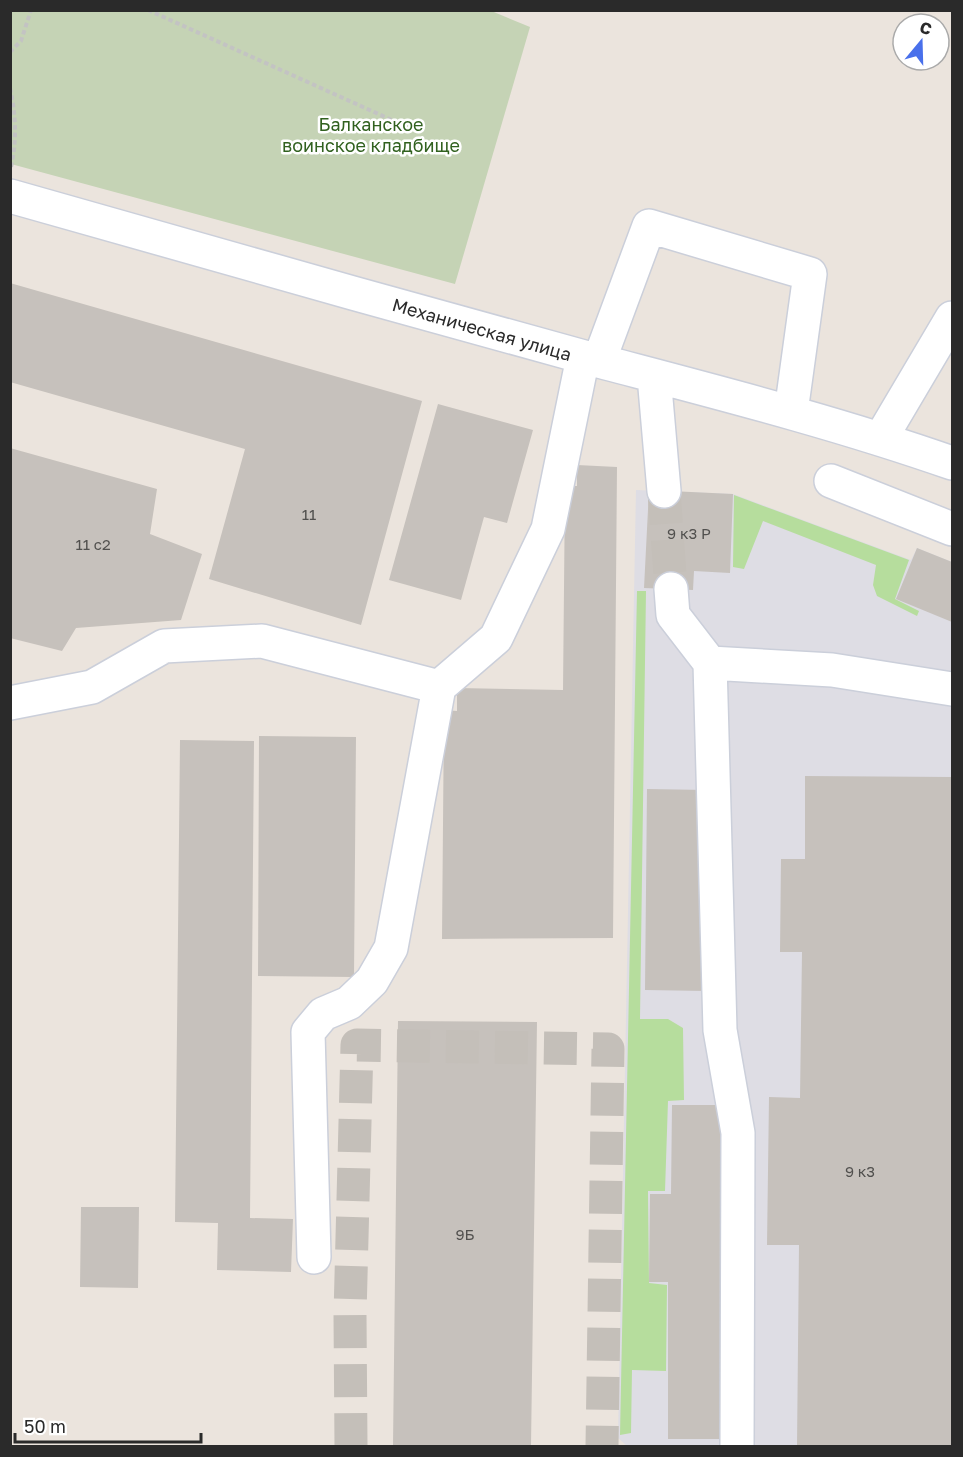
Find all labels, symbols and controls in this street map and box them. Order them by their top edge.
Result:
north arrow [891,12,951,72]
text: С [917,17,935,39]
park label: Балканское воинское кладбище [282,113,460,156]
street label: Механическая улица [390,293,574,365]
house number: 11 [302,505,316,523]
house number: 9 к3 Р [667,524,711,542]
house number: 11 с2 [75,535,111,553]
house number: 9 к3 [845,1162,875,1180]
house number: 9Б [455,1225,475,1243]
scale bar [15,1406,201,1444]
text: 50 m [24,1415,66,1437]

